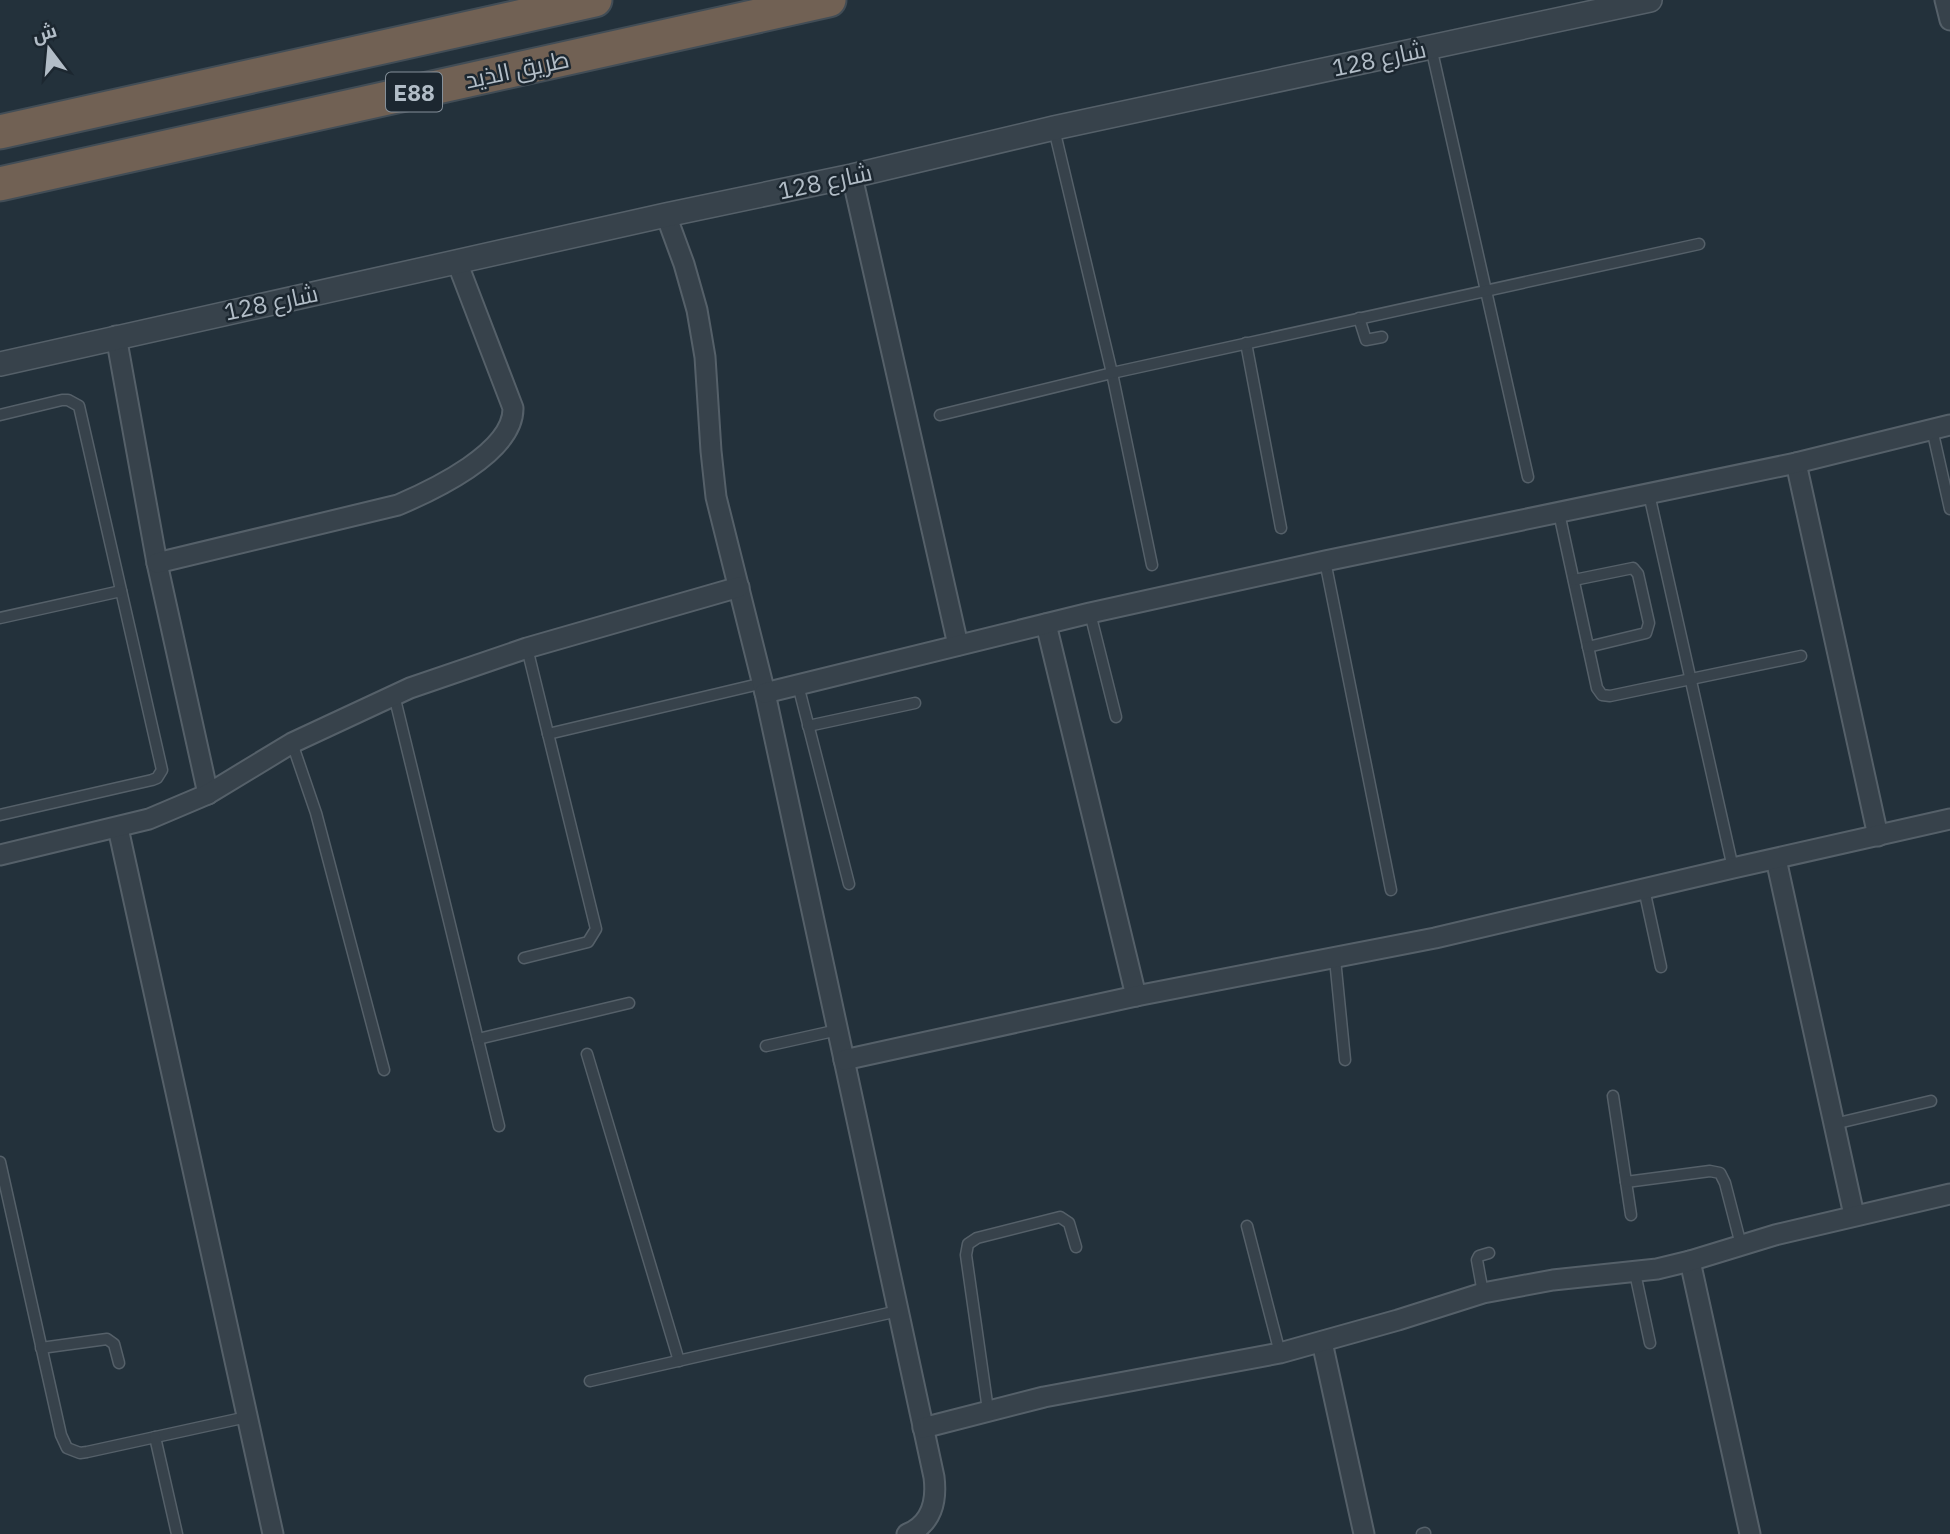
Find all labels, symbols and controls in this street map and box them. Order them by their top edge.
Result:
north arrow [14,14,84,84]
text: ش [29,18,59,48]
street label: شارع 128 [1329,32,1429,85]
street label: طريق الذيد [462,42,572,96]
road number: E88 [386,72,442,111]
street label: شارع 128 [775,155,875,208]
street label: شارع 128 [221,276,321,329]

